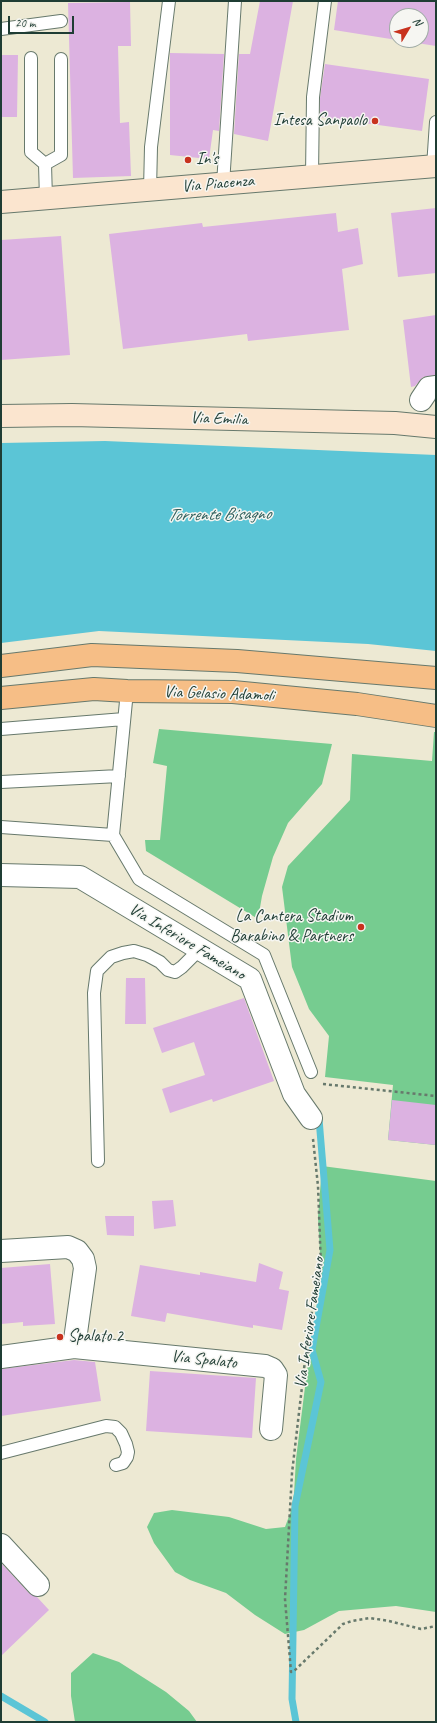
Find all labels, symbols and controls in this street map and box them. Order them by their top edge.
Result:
scale bar [10,8,76,34]
north arrow [389,8,429,48]
text: N [410,14,425,28]
text: 20 m [15,15,35,31]
place label: Intesa Sanpaolo [274,111,367,131]
marker: Intesa Sanpaolo [370,116,380,126]
place label: In's [196,150,218,170]
marker: In's [183,155,193,165]
street label: Via Piacenza [181,171,255,197]
street label: Via Emilia [190,408,248,430]
water label: Torrente Bisagno [167,503,271,527]
street label: Via Gelasio Adamoli [164,682,274,706]
street label: Via Inferiore Fameiano [125,899,249,985]
place label: La Cantera Stadium Barabino & Partners [230,907,353,947]
marker: La Cantera Stadium Barabino & Partners [356,922,366,932]
street label: Via Inferiore Fameiano [291,1256,329,1390]
place label: Spalato 2 [68,1327,123,1347]
marker: Spalato 2 [55,1332,65,1342]
street label: Via Spalato [170,1346,238,1374]

